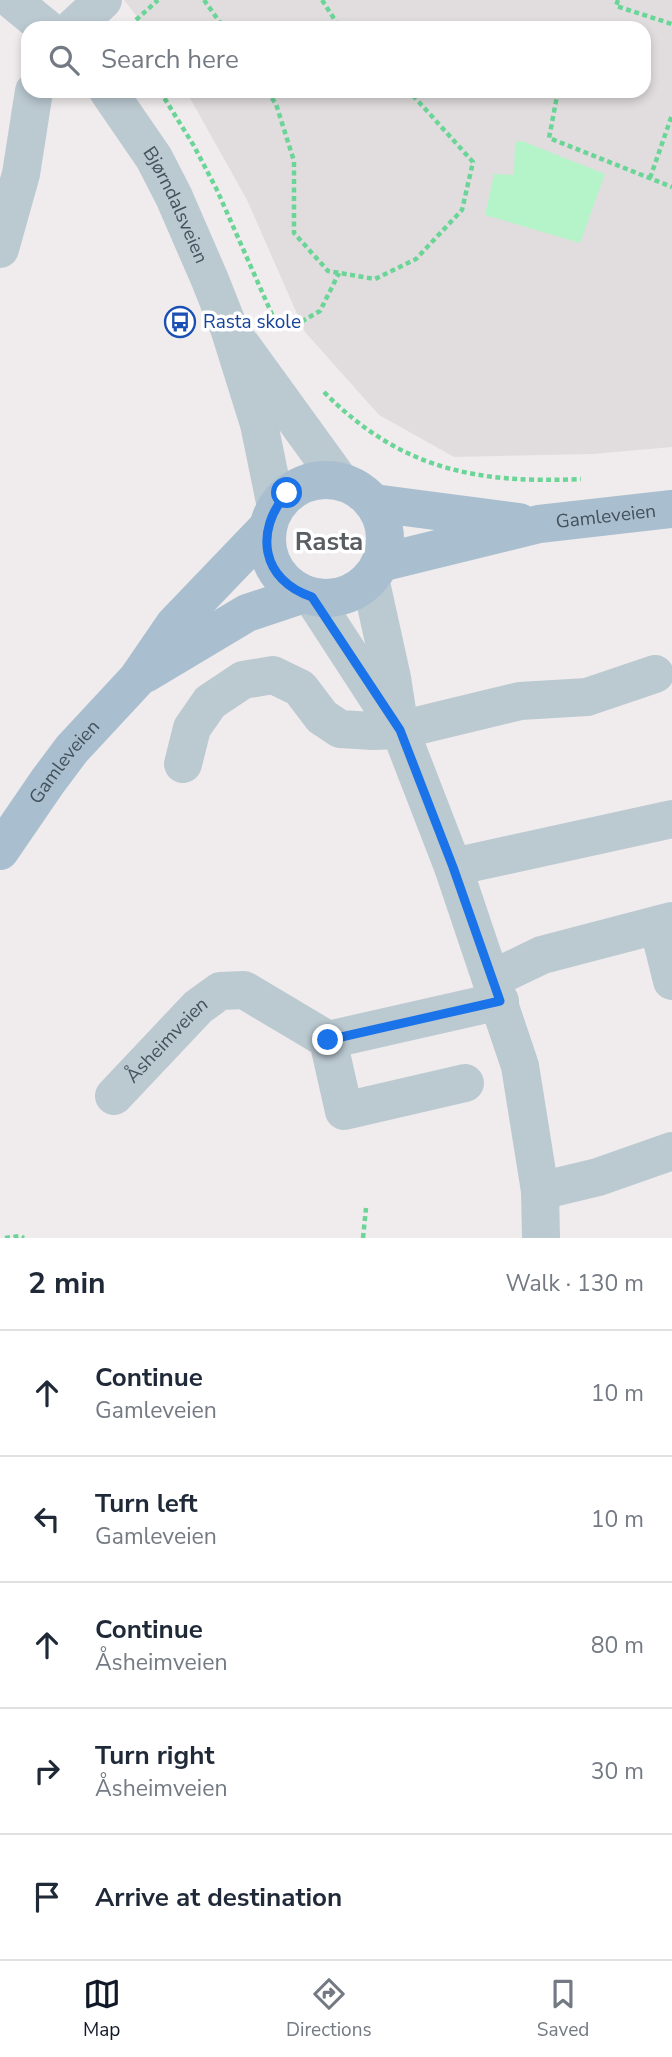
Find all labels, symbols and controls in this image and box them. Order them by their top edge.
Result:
search box [21,21,651,98]
icon: search [45,41,83,79]
text: Search here [101,42,239,77]
street label: Bjørndalsveien [137,141,214,267]
bus stop icon: Rasta skole [163,305,197,339]
place label: Rasta skole [203,309,301,335]
route start [271,477,302,508]
street label: Gamleveien [554,498,657,535]
district label: Rasta [295,524,363,559]
street label: Gamleveien [23,714,106,809]
street label: Åsheimveien [119,991,213,1089]
route end [312,1024,343,1055]
text: 2 min [28,1263,106,1304]
text: Walk · 130 m [505,1268,644,1299]
text: Continue [95,1360,203,1395]
icon: ahead [28,1374,66,1412]
text: 10 m [591,1378,644,1409]
text: Gamleveien [95,1395,217,1426]
text: Turn left [95,1486,198,1521]
icon: left [28,1500,66,1538]
text: 10 m [591,1504,644,1535]
text: Gamleveien [95,1521,217,1552]
text: Continue [95,1612,203,1647]
icon: ahead [28,1626,66,1664]
text: 80 m [591,1630,644,1661]
text: Åsheimveien [95,1647,227,1678]
text: Turn right [95,1738,214,1773]
icon: right [28,1752,66,1790]
text: 30 m [591,1756,644,1787]
text: Åsheimveien [95,1773,227,1804]
icon: arrive [28,1878,66,1916]
text: Arrive at destination [95,1880,342,1915]
tab: Map [83,1975,121,2043]
tab: Directions [286,1975,372,2043]
tab: Saved [537,1975,589,2043]

